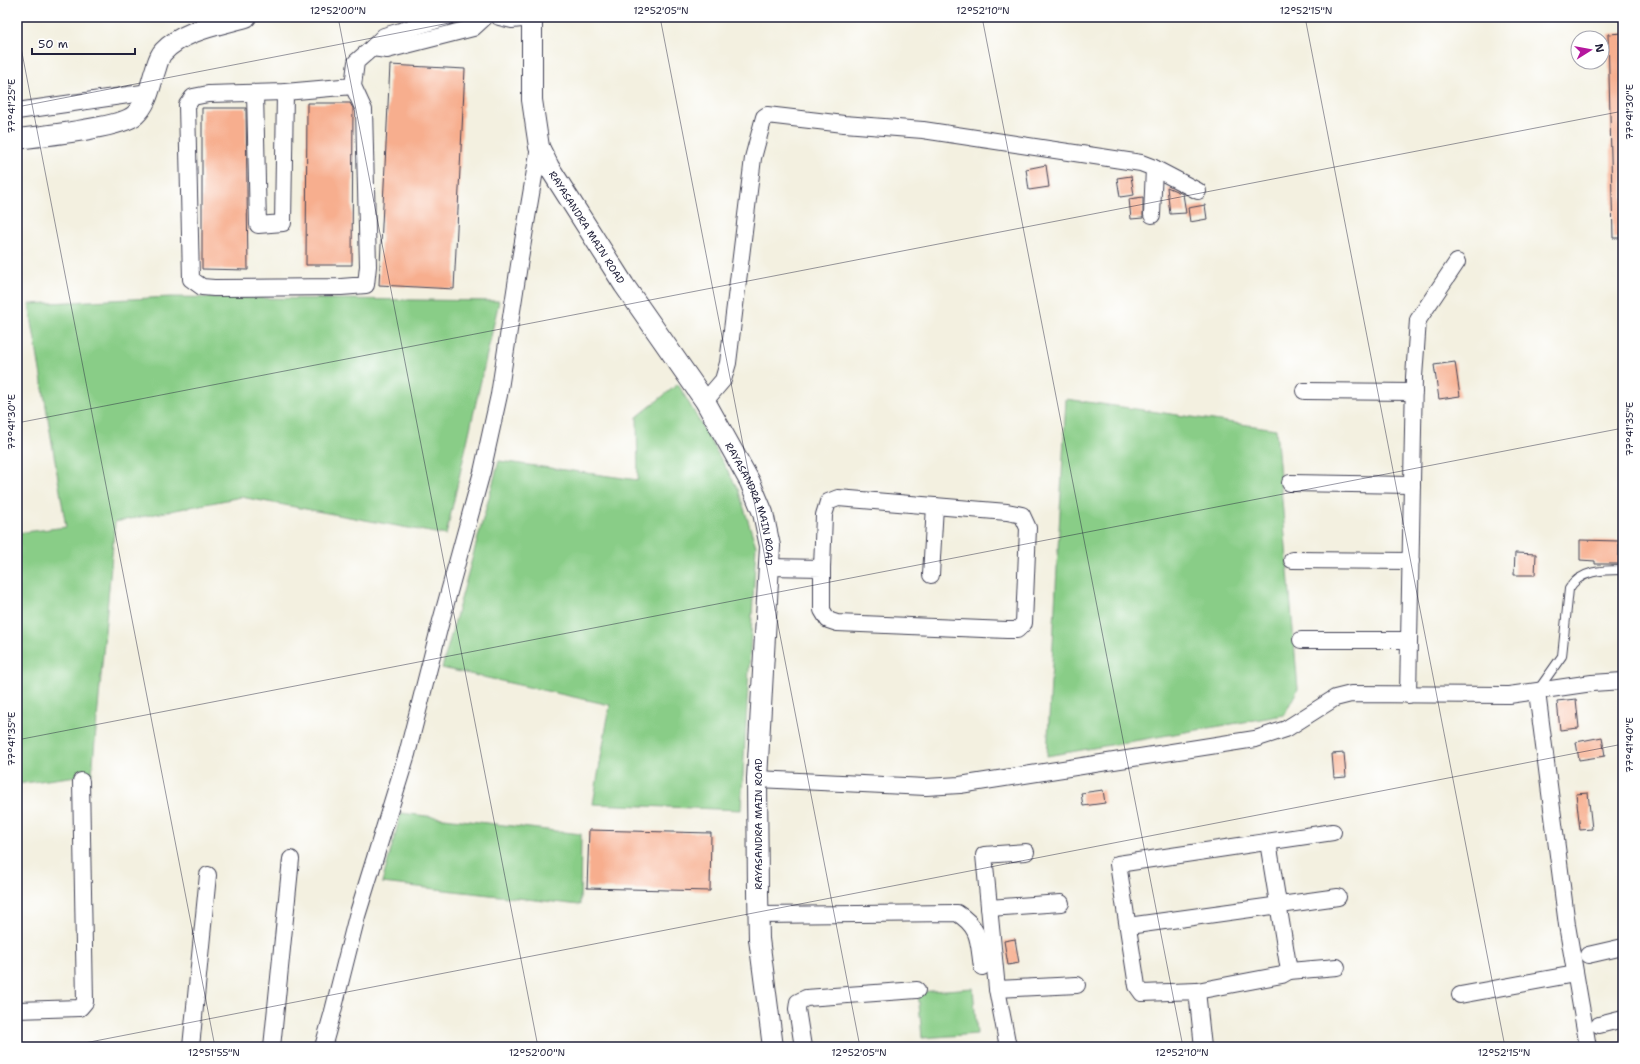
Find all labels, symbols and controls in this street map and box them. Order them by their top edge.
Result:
text: 12°52'00"N [310,4,366,17]
text: 12°52'05"N [633,4,689,17]
text: 12°52'10"N [956,4,1010,17]
text: 12°52'15"N [1280,4,1332,17]
scale bar [32,30,135,56]
north arrow [1570,30,1610,70]
text: 50 m [38,36,68,52]
text: N [1591,42,1608,54]
text: 77°41'25"E [5,79,18,133]
text: 77°41'30"E [1623,84,1636,140]
street label: RAYASANDRA MAIN ROAD [546,168,628,287]
text: 77°41'30"E [5,394,18,450]
text: 77°41'35"E [1623,402,1636,456]
street label: RAYASANDRA MAIN ROAD [722,440,776,566]
text: 77°41'35"E [5,712,18,766]
text: 77°41'40"E [1623,717,1636,773]
street label: RAYASANDRA MAIN ROAD [752,758,765,890]
text: 12°51'55"N [188,1046,240,1059]
text: 12°52'00"N [509,1046,565,1059]
text: 12°52'05"N [831,1046,887,1059]
text: 12°52'10"N [1155,1046,1209,1059]
text: 12°52'15"N [1478,1046,1530,1059]

